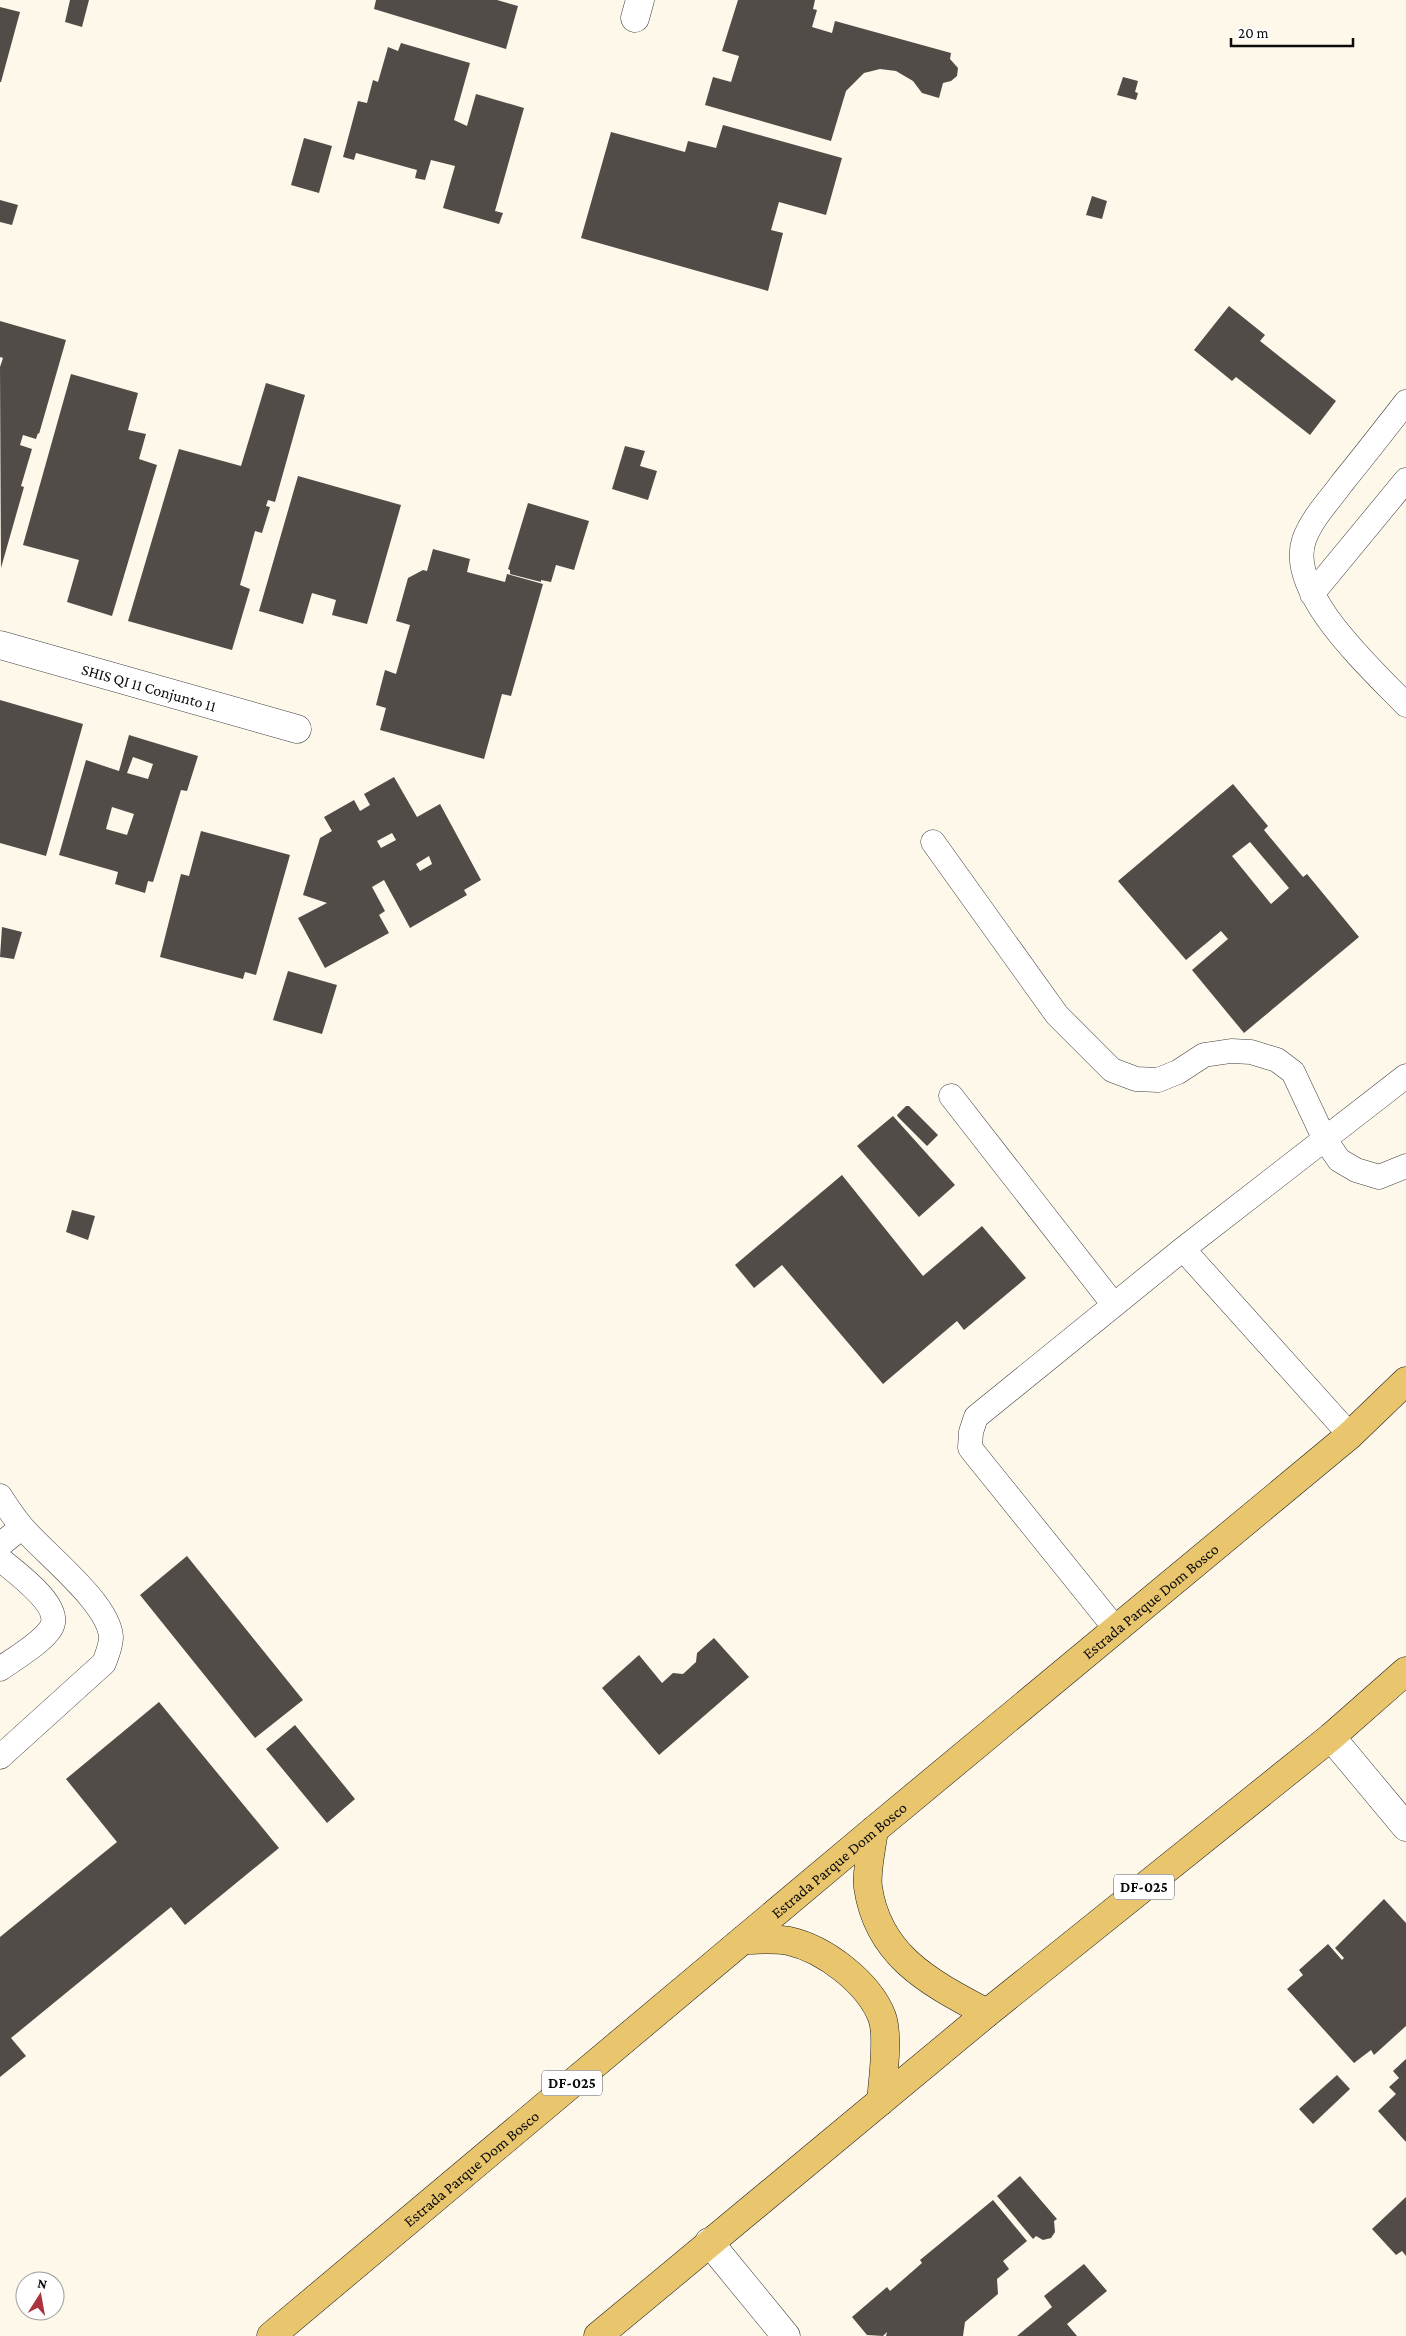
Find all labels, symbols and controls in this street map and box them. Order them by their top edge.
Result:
scale bar [1231,15,1354,47]
text: 20 m [1238,25,1269,41]
street label: SHIS QI 11 Conjunto 11 [80,660,218,714]
street label: Estrada Parque Dom Bosco [1079,1540,1221,1662]
street label: Estrada Parque Dom Bosco [768,1798,910,1921]
road number: DF-025 [1114,1874,1174,1900]
road number: DF-025 [542,2070,602,2096]
street label: Estrada Parque Dom Bosco [400,2107,542,2230]
north arrow [15,2271,65,2321]
text: N [36,2274,49,2292]

